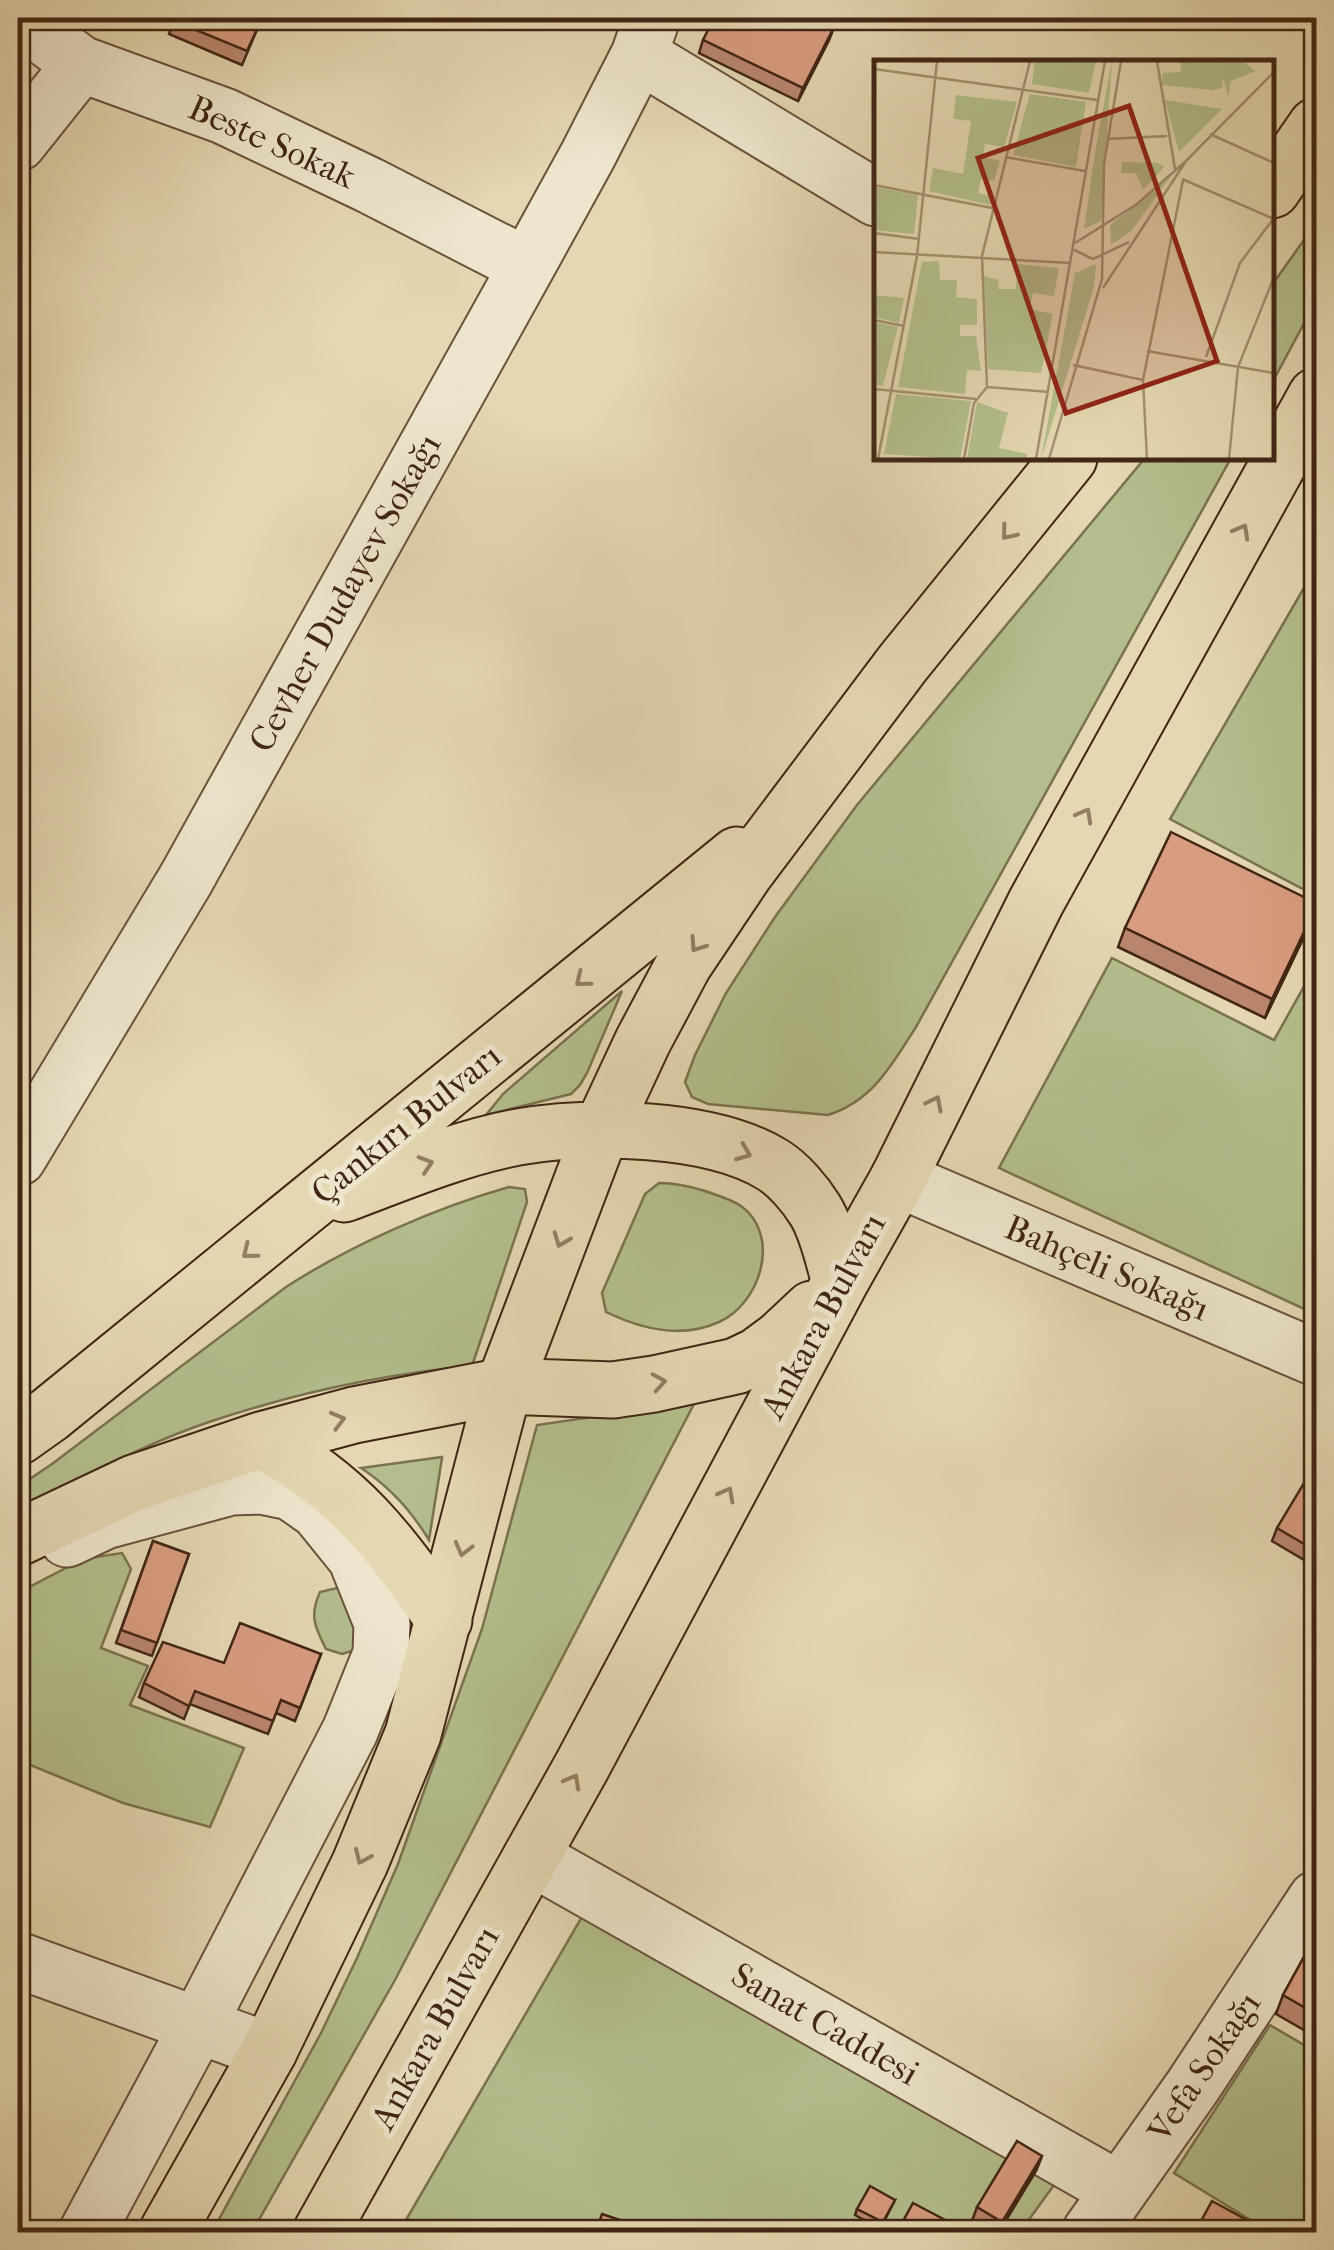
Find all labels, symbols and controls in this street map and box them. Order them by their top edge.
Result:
inset map [874,60,1274,460]
street label: Beste Sokak [182,87,363,197]
street label: Cevher Dudayev Sokağı [241,427,449,759]
one-way arrow [1002,522,1020,540]
one-way arrow [1230,523,1250,541]
one-way arrow [1072,808,1092,826]
one-way arrow [690,935,709,953]
one-way arrow [575,968,593,986]
street label: Çankırı Bulvarı [303,1035,510,1214]
one-way arrow [923,1096,943,1114]
one-way arrow [733,1141,751,1161]
one-way arrow [416,1156,433,1176]
street label: Ankara Bulvarı [751,1207,894,1427]
street label: Bahçeli Sokağı [999,1207,1215,1329]
one-way arrow [552,1230,573,1247]
one-way arrow [242,1240,260,1258]
one-way arrow [650,1373,667,1394]
one-way arrow [329,1410,346,1431]
one-way arrow [714,1487,734,1505]
one-way arrow [453,1540,474,1557]
one-way arrow [561,1774,581,1792]
one-way arrow [354,1847,374,1865]
street label: Ankara Bulvarı [361,1919,508,2139]
street label: Sanat Caddesi [724,1954,926,2094]
street label: Vefa Sokağı [1138,1984,1269,2151]

